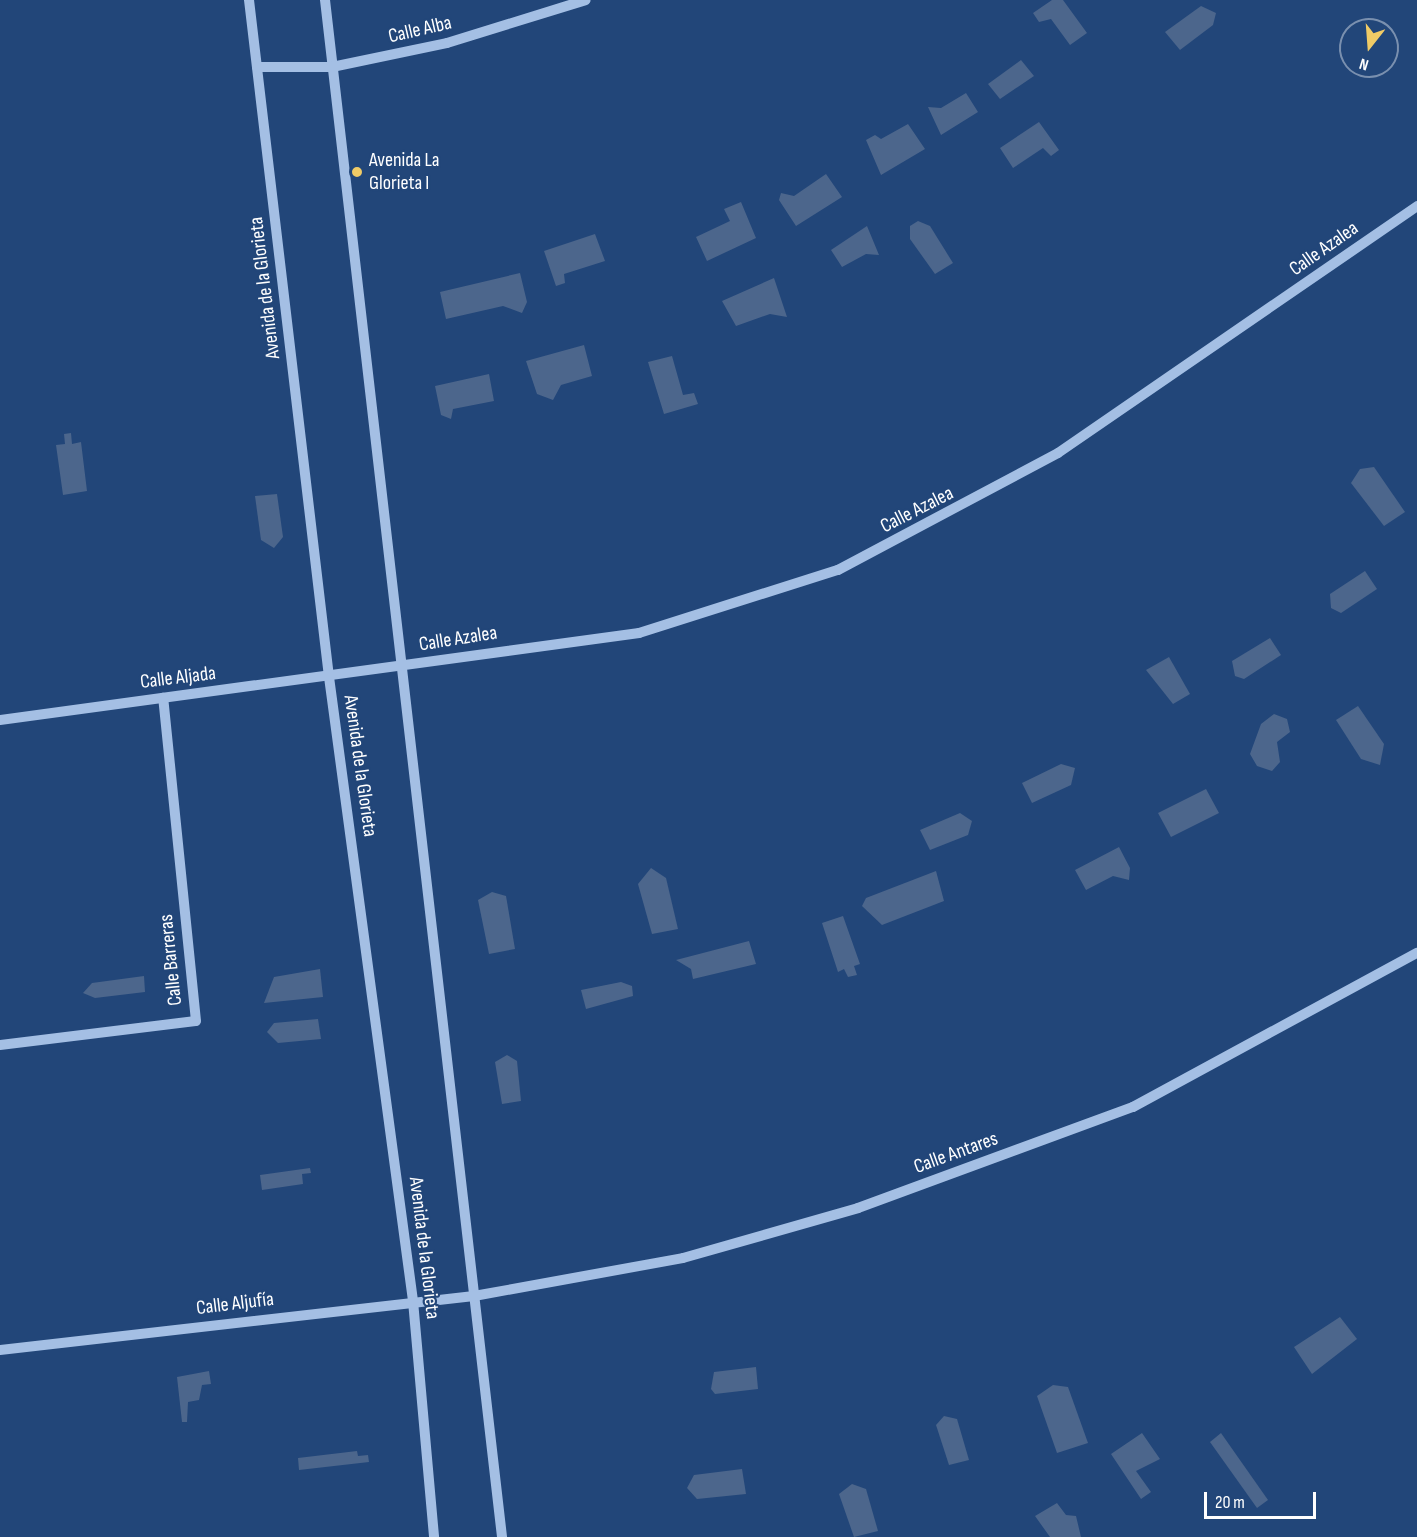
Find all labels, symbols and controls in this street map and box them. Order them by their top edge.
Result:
street label: Calle Alba [386,11,454,49]
north arrow [1339,18,1399,78]
text: N [1357,53,1371,74]
place label: Avenida La Glorieta I [369,148,440,195]
marker: Avenida La Glorieta I [350,165,364,179]
street label: Avenida de la Glorieta [244,216,286,360]
street label: Calle Azalea [1285,217,1363,281]
street label: Calle Azalea [876,481,958,539]
street label: Calle Azalea [417,621,499,657]
street label: Calle Aljada [139,661,217,695]
street label: Avenida de la Glorieta [338,694,382,838]
street label: Calle Barreras [154,913,188,1007]
street label: Calle Antares [911,1127,1001,1179]
street label: Avenida de la Glorieta [403,1176,445,1320]
street label: Calle Aljufía [195,1287,275,1321]
scale bar [1207,1480,1320,1518]
text: 20 m [1215,1492,1245,1513]

